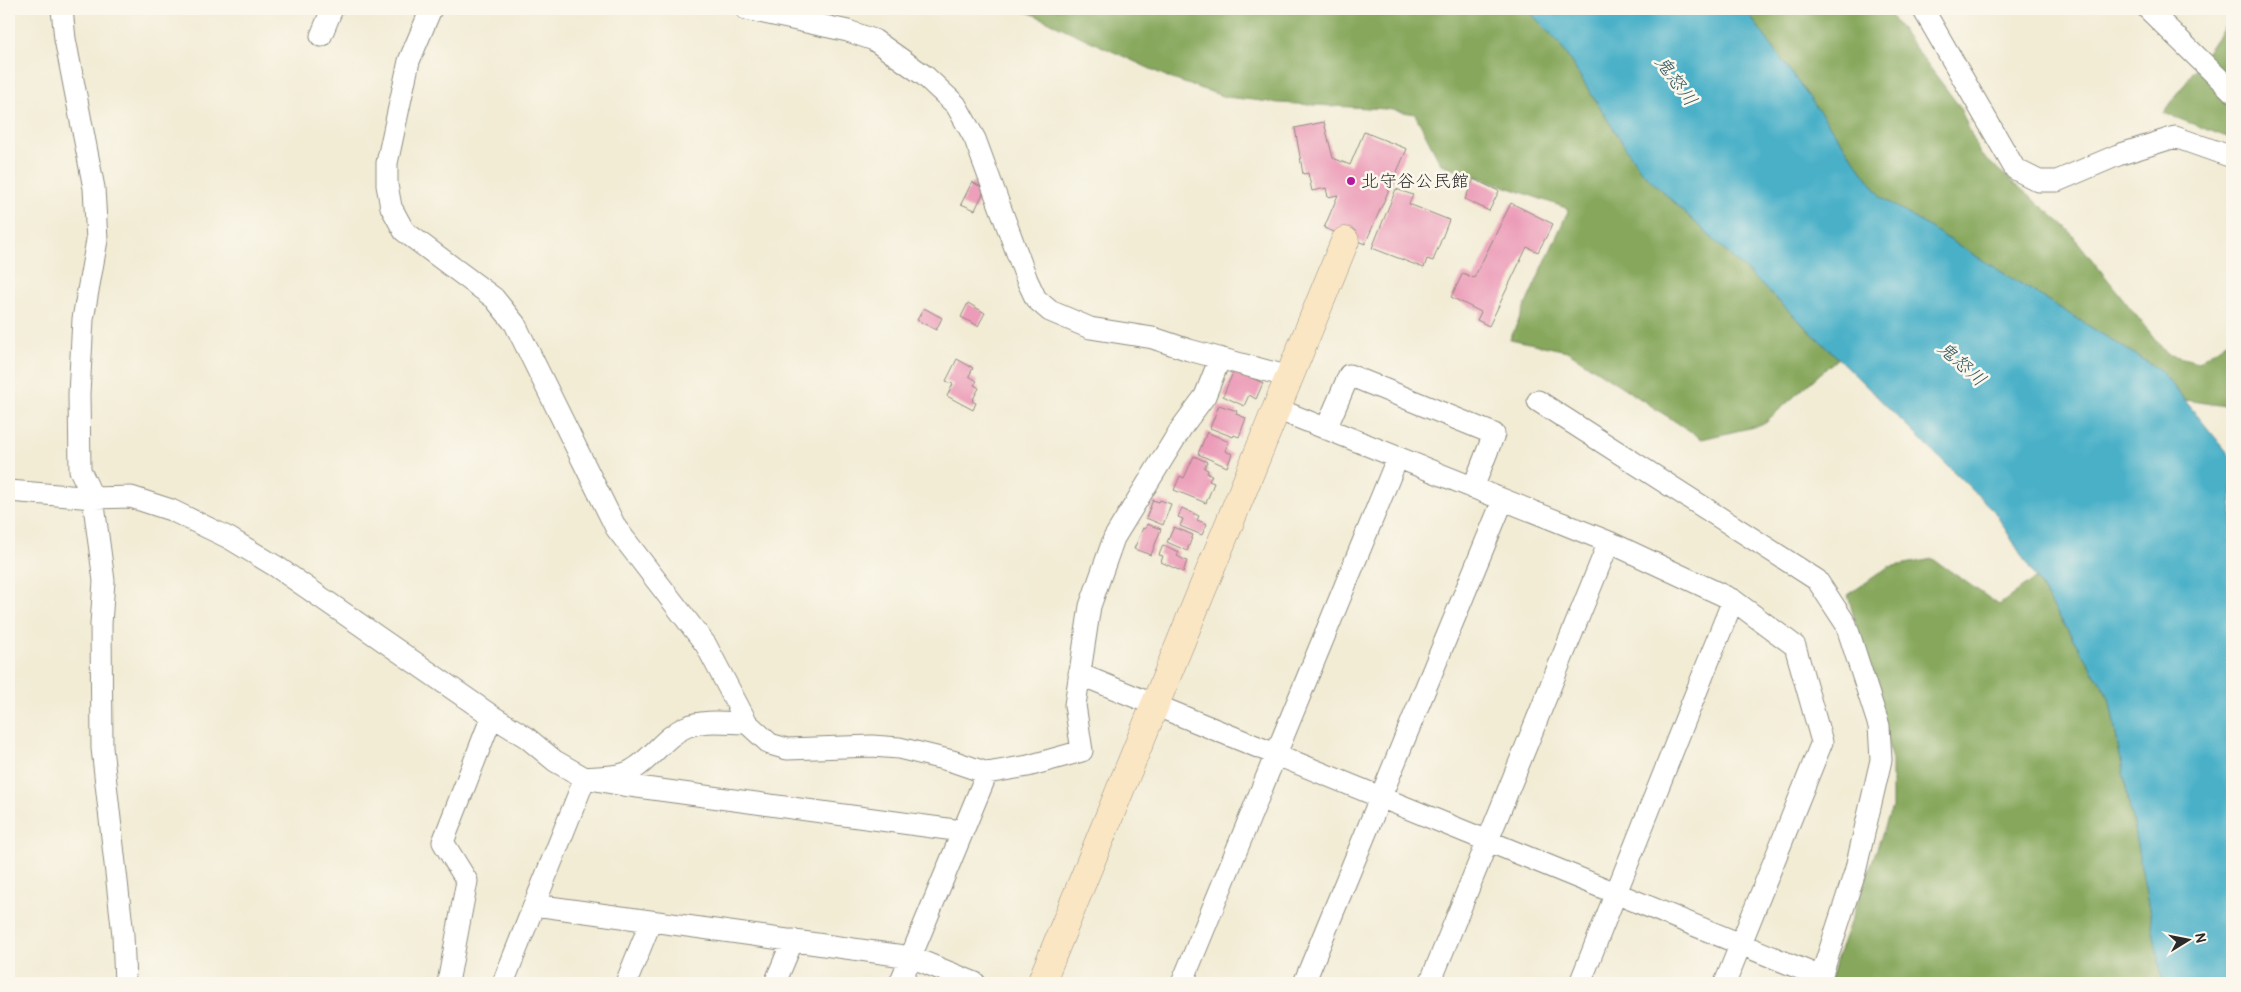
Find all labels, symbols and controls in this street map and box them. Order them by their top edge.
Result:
water label: 鬼怒川 [1650,51,1702,111]
place label: 北守谷公民館 [1361,170,1469,193]
marker: 北守谷公民館 [1345,175,1357,187]
water label: 鬼怒川 [1933,336,1991,392]
north arrow [2164,914,2214,964]
text: N [2191,932,2210,944]

